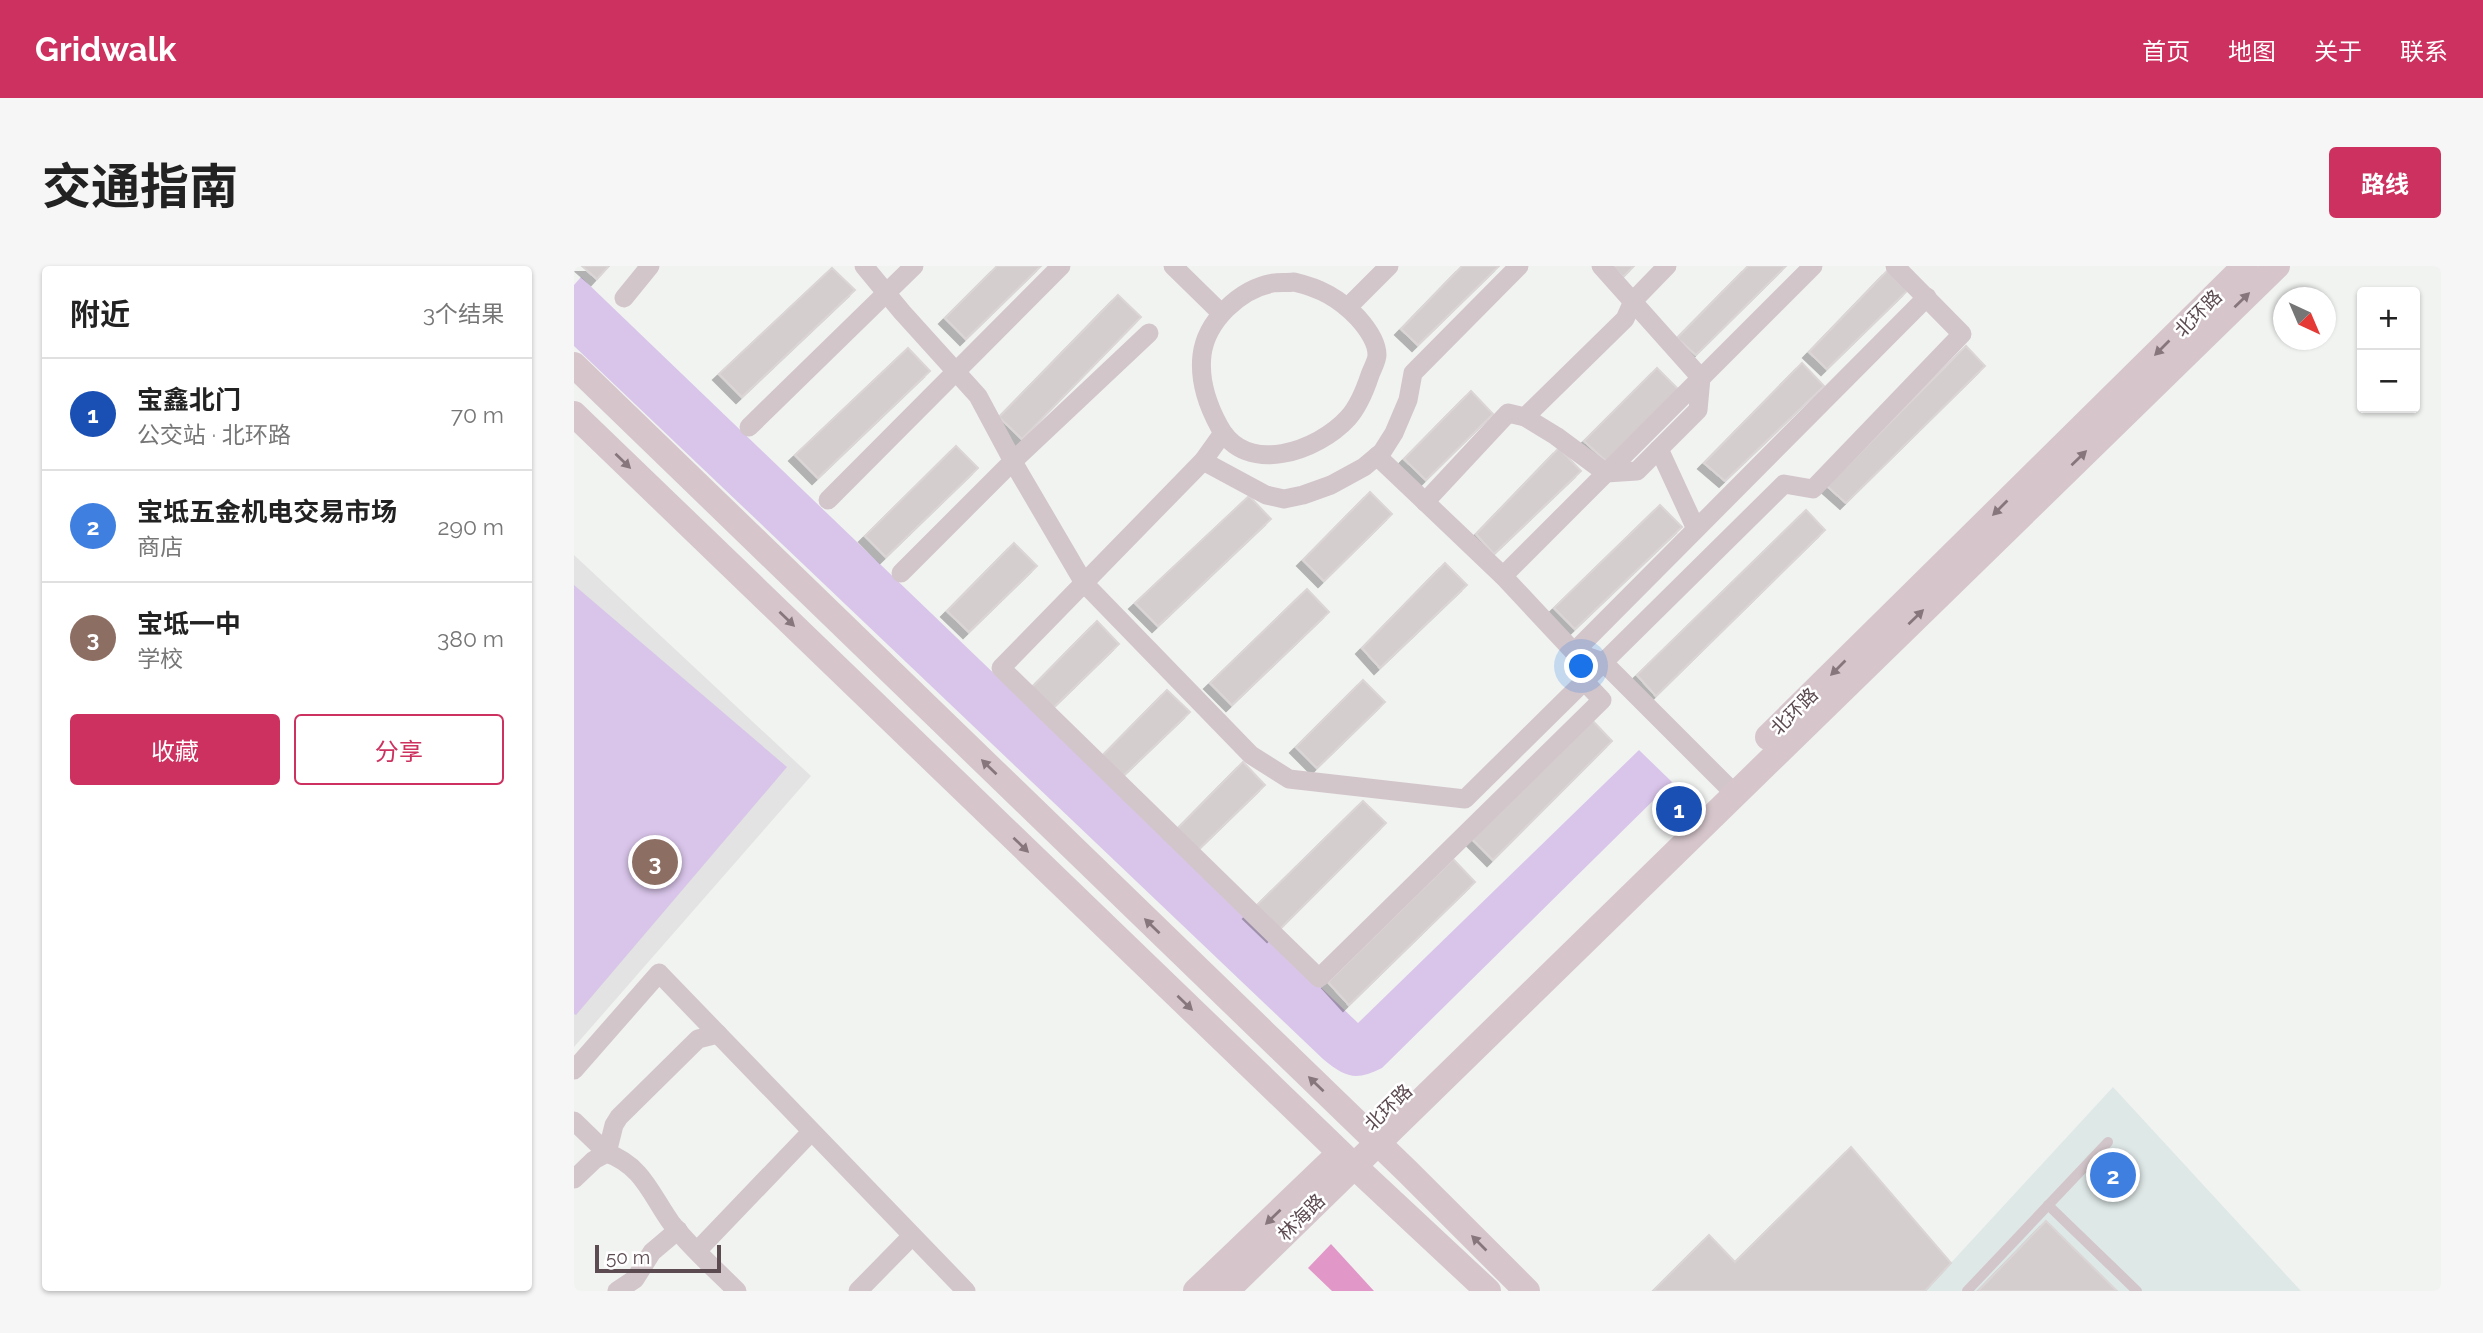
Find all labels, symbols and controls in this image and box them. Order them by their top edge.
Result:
text: Gridwalk [35,30,176,69]
text: 首页 [2142,37,2190,66]
text: 地图 [2228,37,2276,66]
text: 关于 [2314,37,2362,66]
text: 联系 [2400,37,2448,66]
button: 路线 [2329,147,2441,218]
text: 交通指南 [42,158,238,215]
street label: 北环路 [2170,285,2226,341]
north arrow [2273,287,2336,350]
map controls [2357,287,2420,413]
button: + [2357,287,2420,350]
one-way arrow [2234,291,2251,308]
text: 附近 [70,297,130,332]
text: 3个结果 [423,300,504,327]
one-way arrow [2153,340,2170,357]
button: − [2357,350,2420,413]
text: 宝鑫北门 [137,385,241,415]
text: 1 [87,401,99,428]
text: 70 m [451,401,504,428]
text: 公交站 · 北环路 [137,421,291,448]
one-way arrow [2071,450,2088,467]
one-way arrow [614,453,631,469]
text: 宝坻五金机电交易市场 [137,497,397,527]
one-way arrow [1992,499,2008,516]
text: 2 [87,513,99,540]
text: 290 m [437,513,504,540]
text: 商店 [137,533,183,560]
text: 宝坻一中 [137,609,241,639]
one-way arrow [1908,609,1925,626]
one-way arrow [778,611,795,627]
text: 3 [87,625,99,652]
text: 380 m [437,625,504,652]
text: 学校 [137,645,183,672]
your location [1564,649,1598,683]
one-way arrow [1829,659,1846,676]
street label: 北环路 [1766,683,1822,739]
button: 收藏 [70,714,280,785]
button: 分享 [294,714,504,785]
one-way arrow [981,760,998,776]
pin: 1 [1656,783,1702,835]
pin: 3 [632,836,678,888]
one-way arrow [1013,837,1030,854]
one-way arrow [1144,917,1161,934]
one-way arrow [1176,994,1193,1010]
one-way arrow [1308,1076,1324,1092]
street label: 北环路 [1360,1079,1416,1135]
pin: 2 [2090,1149,2136,1201]
street label: 林海路 [1273,1189,1329,1245]
one-way arrow [1265,1208,1282,1225]
one-way arrow [1470,1234,1487,1251]
scale bar [595,1242,721,1274]
text: 50 m [606,1246,650,1268]

